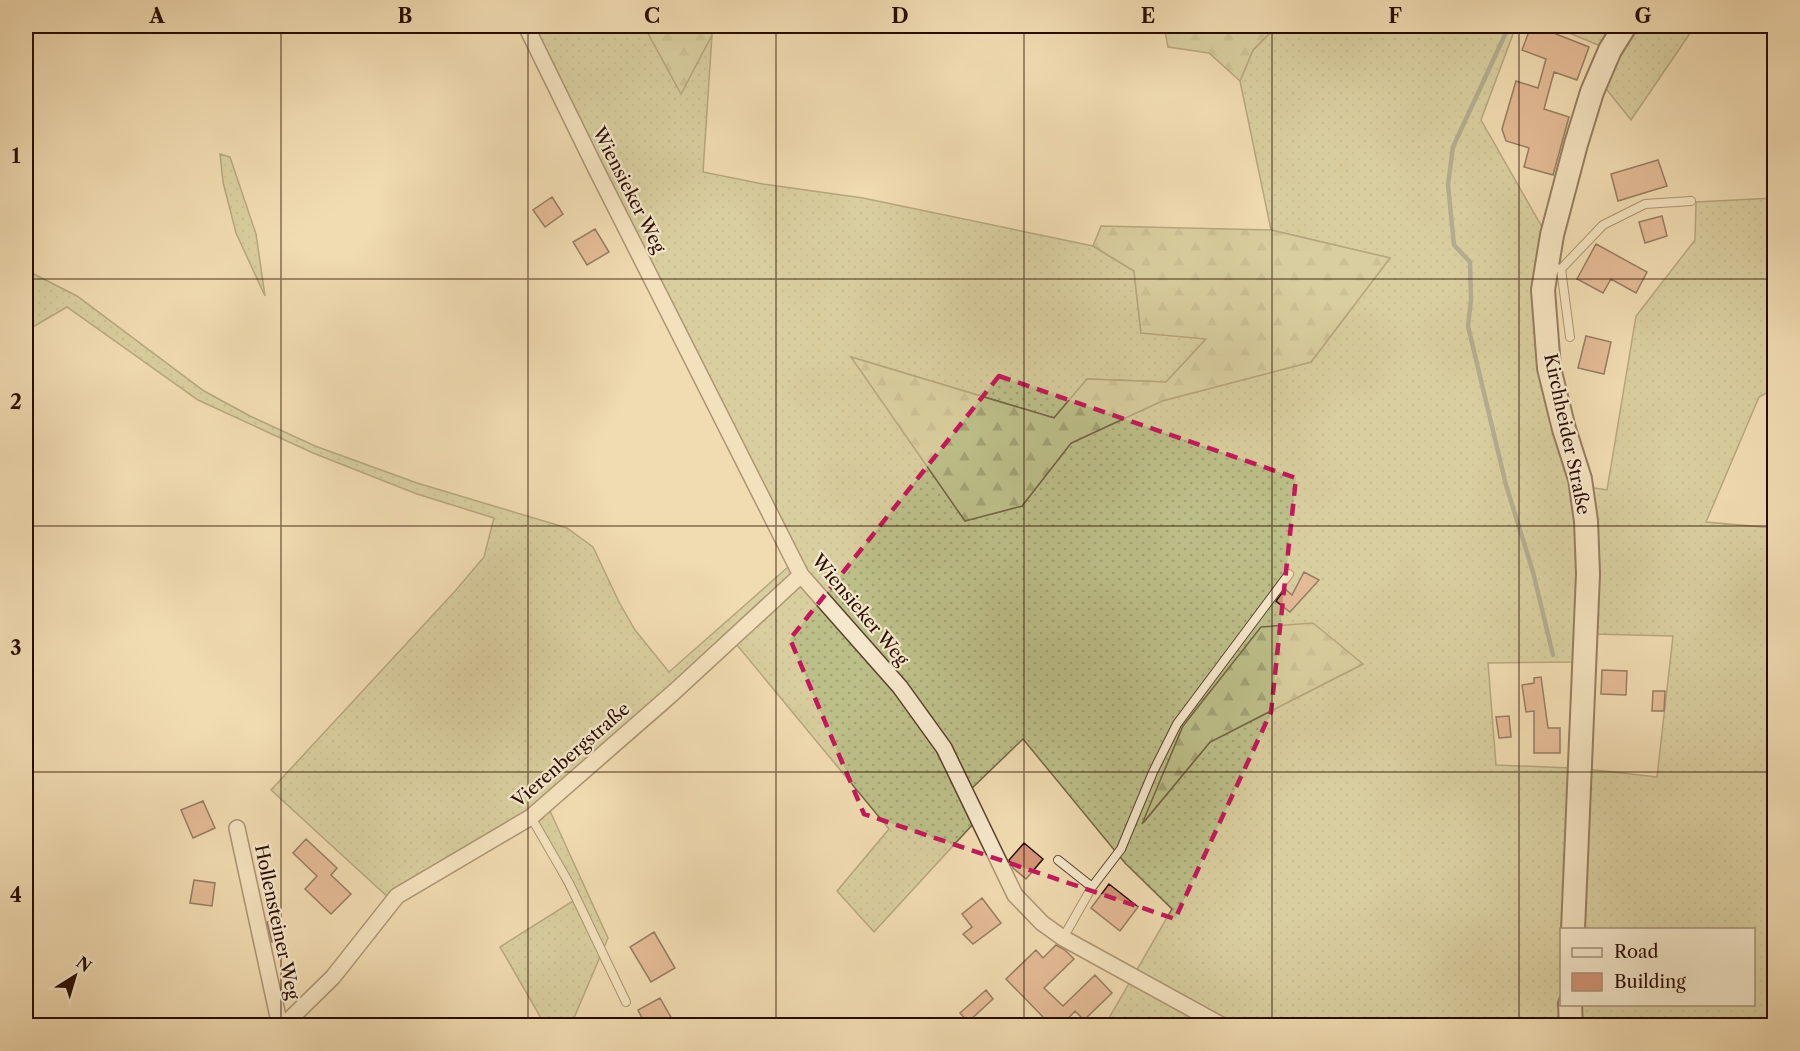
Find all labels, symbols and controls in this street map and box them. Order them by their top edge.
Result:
text: A [148,4,165,28]
text: B [398,4,413,28]
text: C [644,4,660,28]
text: D [891,4,909,28]
text: E [1141,4,1155,28]
text: F [1388,4,1402,28]
text: G [1635,4,1652,28]
street label: Wiensieker Weg [587,122,671,257]
text: 1 [12,144,21,168]
street label: Kirchheider Straße [1539,351,1595,517]
text: 2 [10,390,22,414]
street label: Wiensieker Weg [806,549,913,671]
text: 3 [10,636,22,660]
street label: Vierenbergstraße [507,698,634,813]
street label: Hollensteiner Weg [250,842,304,1002]
text: 4 [10,883,22,907]
legend [1560,928,1755,1006]
text: Road [1614,941,1659,963]
north arrow [45,946,105,1006]
text: N [72,952,96,976]
text: Building [1614,971,1686,993]

